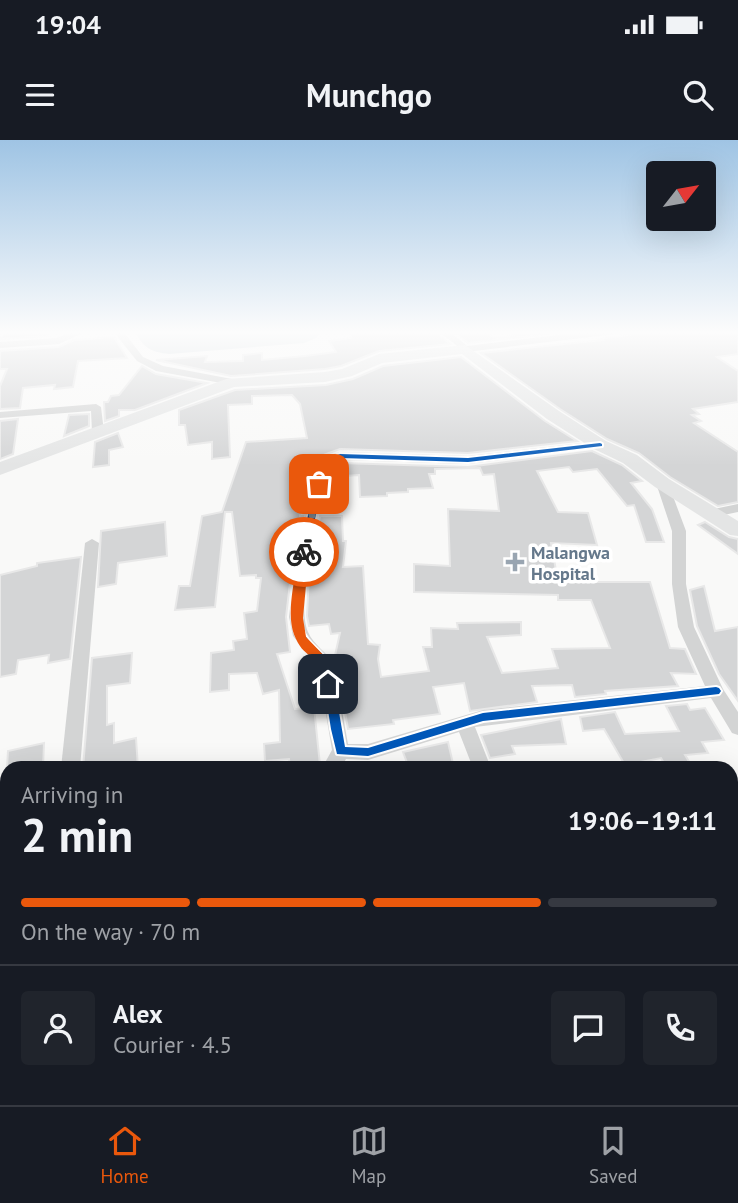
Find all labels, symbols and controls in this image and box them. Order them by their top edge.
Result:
text: 19:04 [35,8,101,41]
text: Munchgo [306,74,432,116]
icon: menu [21,76,59,114]
icon: search [679,76,717,114]
north arrow [646,161,716,231]
map controls [646,161,716,231]
pin [289,454,349,514]
icon: bag [300,465,338,503]
courier [269,517,339,587]
icon: bike [285,533,323,571]
place label: Malangwa Hospital [531,541,610,585]
marker: Malangwa Hospital [505,552,525,572]
pin [298,654,358,714]
icon: home [309,665,347,703]
text: Arriving in [21,780,123,809]
text: 19:06–19:11 [568,804,717,837]
text: 2 min [21,805,133,865]
text: On the way · 70 m [21,917,200,946]
button: person [21,991,95,1065]
button: chat [551,991,625,1065]
button: phone [643,991,717,1065]
text: Alex [113,997,163,1030]
text: Courier · 4.5 [113,1030,232,1059]
tab: Home [101,1122,149,1188]
tab: Map [350,1122,388,1188]
tab: Saved [589,1122,637,1188]

